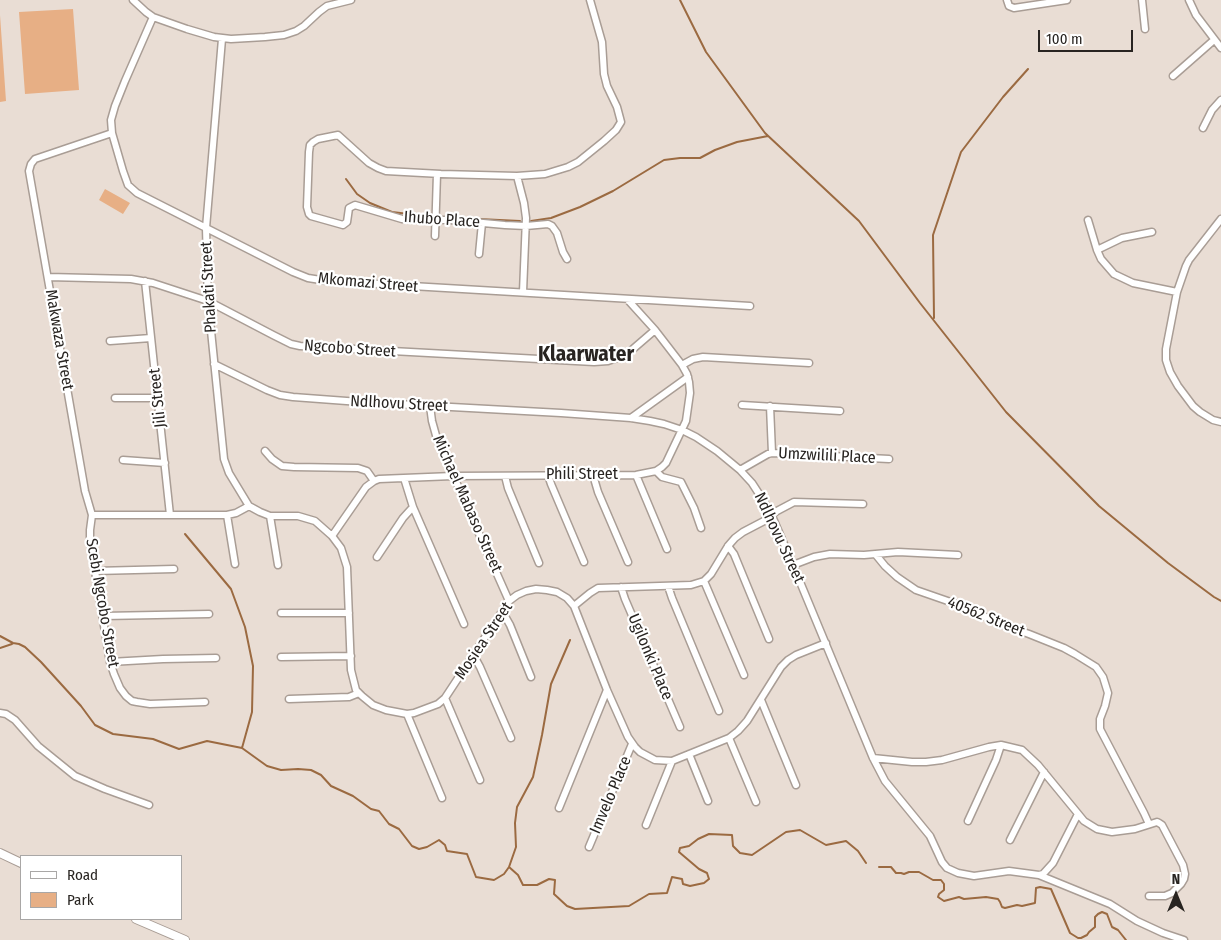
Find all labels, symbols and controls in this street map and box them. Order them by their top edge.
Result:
scale bar [1041,20,1136,52]
text: 100 m [1046,30,1083,48]
street label: Ihubo Place [403,208,481,232]
street label: Phakati Street [197,241,221,333]
street label: Mkomazi Street [317,269,419,297]
street label: Makwaza Street [41,288,77,392]
street label: Ngcobo Street [303,336,397,362]
district label: Klaarwater [538,342,634,368]
street label: Jili Street [145,367,171,429]
street label: Ndlhovu Street [350,392,448,416]
street label: Michael Mabaso Street [428,432,506,576]
street label: Umzwilili Place [778,444,876,468]
street label: Phili Street [546,465,618,485]
street label: Ndlhovu Street [750,490,808,586]
street label: Scebi Ngcobo Street [81,537,123,669]
street label: 40562 Street [945,593,1027,641]
street label: Mosiea Street [451,599,517,683]
street label: Ugilonki Place [623,611,677,703]
street label: Imvelo Place [586,753,636,837]
legend [20,855,182,920]
text: Road [67,866,98,884]
north arrow [1151,870,1201,920]
text: N [1172,871,1180,888]
text: Park [67,891,94,909]

